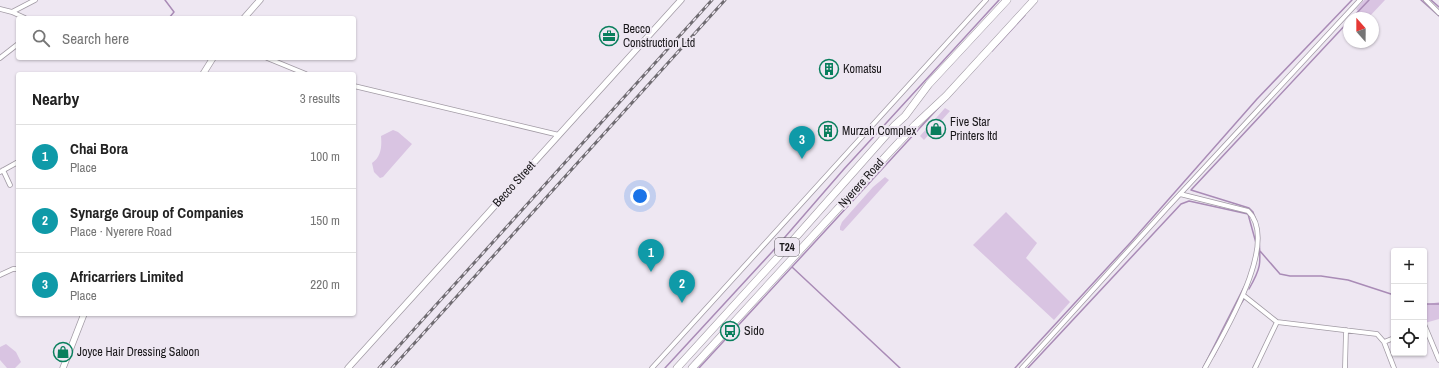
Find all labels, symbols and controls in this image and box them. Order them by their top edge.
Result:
north arrow [1343,12,1379,48]
search box [16,16,356,60]
place label: Becco Construction Ltd [623,21,695,51]
office icon: Becco Construction Ltd [598,25,620,47]
icon: search [30,27,52,49]
text: Search here [62,28,129,49]
building icon: Komatsu [818,58,840,80]
place label: Komatsu [843,61,882,77]
text: Nearby [32,87,79,110]
text: 3 results [300,90,340,107]
place label: Five Star Printers ltd [950,114,998,144]
shop icon: Five Star Printers ltd [925,118,947,140]
building icon: Murzah Complex [817,120,839,142]
place label: Murzah Complex [842,123,916,139]
pin: 3 [789,126,815,159]
text: Chai Bora [70,138,128,159]
text: 1 [42,148,48,165]
text: 100 m [310,148,340,165]
street label: Nyerere Road [835,155,887,211]
street label: Becco Street [489,158,539,210]
text: Place [70,159,97,176]
your location [630,186,650,206]
text: Synarge Group of Companies [70,202,244,223]
text: 2 [42,212,48,229]
text: 150 m [310,212,340,229]
text: Place · Nyerere Road [70,223,172,240]
road number: T24 [775,238,799,256]
pin: 1 [638,239,664,272]
map controls [1391,248,1427,356]
button: + [1391,248,1427,284]
text: Africarriers Limited [70,266,183,287]
pin: 2 [669,270,695,303]
text: 3 [42,276,48,293]
text: 220 m [310,276,340,293]
button: − [1391,284,1427,320]
text: Place [70,287,97,304]
bus stop icon: Sido [719,320,741,342]
button: locate [1391,320,1427,356]
place label: Sido [744,323,764,339]
shop icon: Joyce Hair Dressing Saloon [52,341,74,363]
place label: Joyce Hair Dressing Saloon [77,344,200,360]

